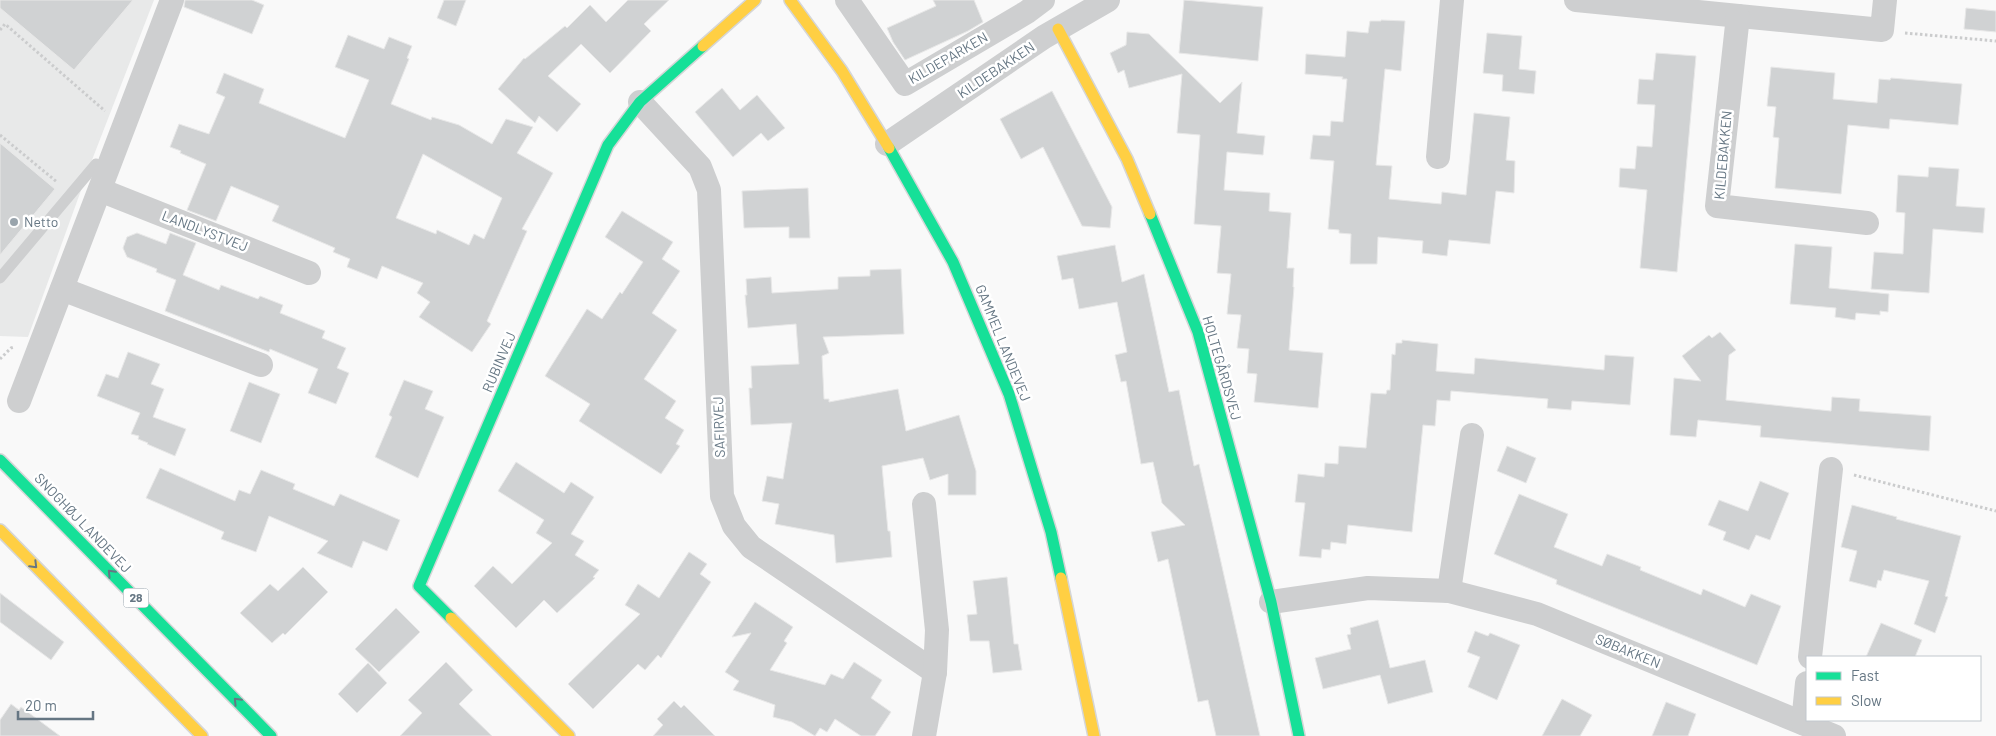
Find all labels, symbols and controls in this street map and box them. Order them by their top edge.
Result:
street label: KILDEPARKEN [905,28,990,87]
street label: KILDEBAKKEN [954,38,1037,102]
street label: KILDEBAKKEN [1710,110,1735,200]
street label: LANDLYSTVEJ [160,206,251,255]
place label: Netto [24,213,58,230]
marker: Netto [8,216,20,228]
street label: GAMMEL LANDEVEJ [972,282,1035,404]
street label: HOLTEGÅRDSVEJ [1199,314,1246,422]
street label: RUBINVEJ [478,329,519,395]
street label: SAFIRVEJ [709,396,728,458]
street label: SNOGHØJ LANDEVEJ [31,469,135,576]
one-way arrow [28,559,37,568]
one-way arrow [108,569,117,578]
road number: 28 [124,588,148,608]
street label: SØBAKKEN [1593,630,1663,671]
legend [1806,656,1981,721]
text: Fast [1851,666,1879,684]
scale bar [18,688,92,720]
text: Slow [1851,691,1882,709]
text: 20 m [25,696,57,714]
one-way arrow [234,698,243,707]

